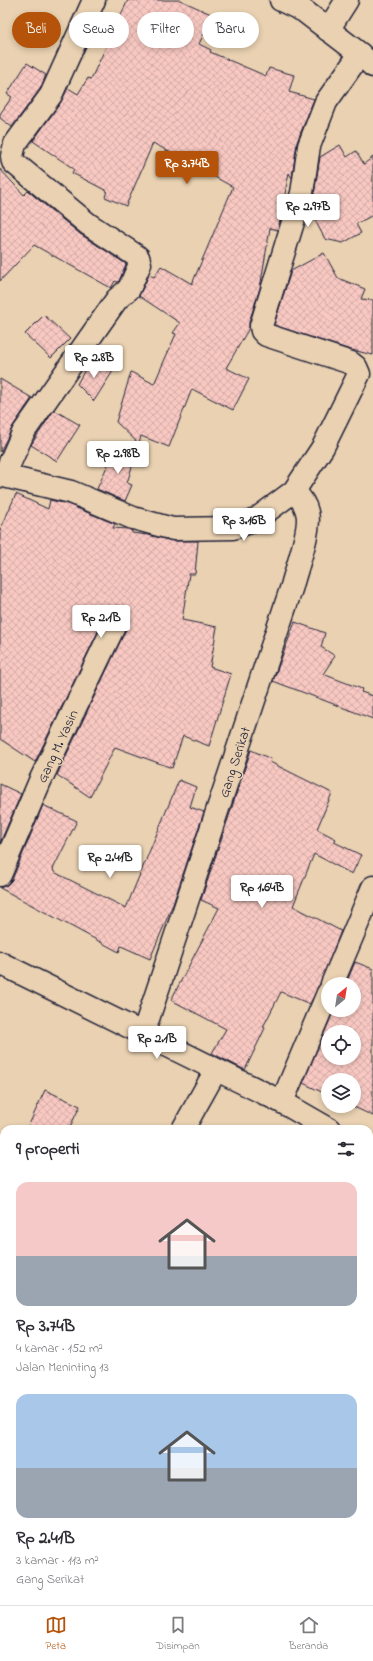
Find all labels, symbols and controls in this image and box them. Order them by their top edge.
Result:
chip: Beli [12,12,61,48]
chip: Sewa [69,12,129,48]
chip: Filter [137,12,194,48]
chip: Baru [202,12,259,48]
pin: Rp 3.74B [146,151,228,185]
text: Rp 3.74B [165,154,210,173]
pin: Rp 2.97B [267,194,349,228]
text: Rp 2.97B [286,197,330,216]
pin: Rp 2.8B [57,345,131,379]
text: Rp 2.8B [74,348,114,367]
pin: Rp 2.98B [77,441,159,475]
text: Rp 2.98B [96,444,140,463]
pin: Rp 3.16B [203,508,285,542]
text: Rp 3.16B [222,511,266,530]
pin: Rp 2.1B [64,605,138,639]
text: Rp 2.1B [81,608,121,627]
street label: Gang M. Yasin [32,707,85,787]
street label: Gang Serikat [214,724,258,801]
pin: Rp 2.41B [69,845,151,879]
text: Rp 2.41B [88,848,132,867]
pin: Rp 1.64B [221,875,303,909]
text: Rp 1.64B [240,878,284,897]
north arrow [321,977,361,1017]
map controls [321,977,361,1113]
button: locate [321,1025,361,1065]
pin: Rp 2.1B [120,1026,194,1060]
text: Rp 2.1B [137,1029,177,1048]
button: layers [321,1073,361,1113]
text: 9 properti [16,1137,80,1162]
icon: filters [335,1138,357,1160]
icon: home [151,1208,223,1280]
text: Rp 3.74B [16,1314,75,1339]
text: 4 kamar · 152 m² [16,1339,103,1358]
text: Jalan Meninting 13 [16,1358,109,1377]
icon: home [151,1420,223,1492]
text: Rp 2.41B [16,1526,75,1551]
text: 3 kamar · 113 m² [16,1551,99,1570]
text: Gang Serikat [16,1570,84,1589]
tab: Peta [45,1614,67,1654]
tab: Disimpan [156,1614,200,1654]
tab: Beranda [289,1614,328,1654]

